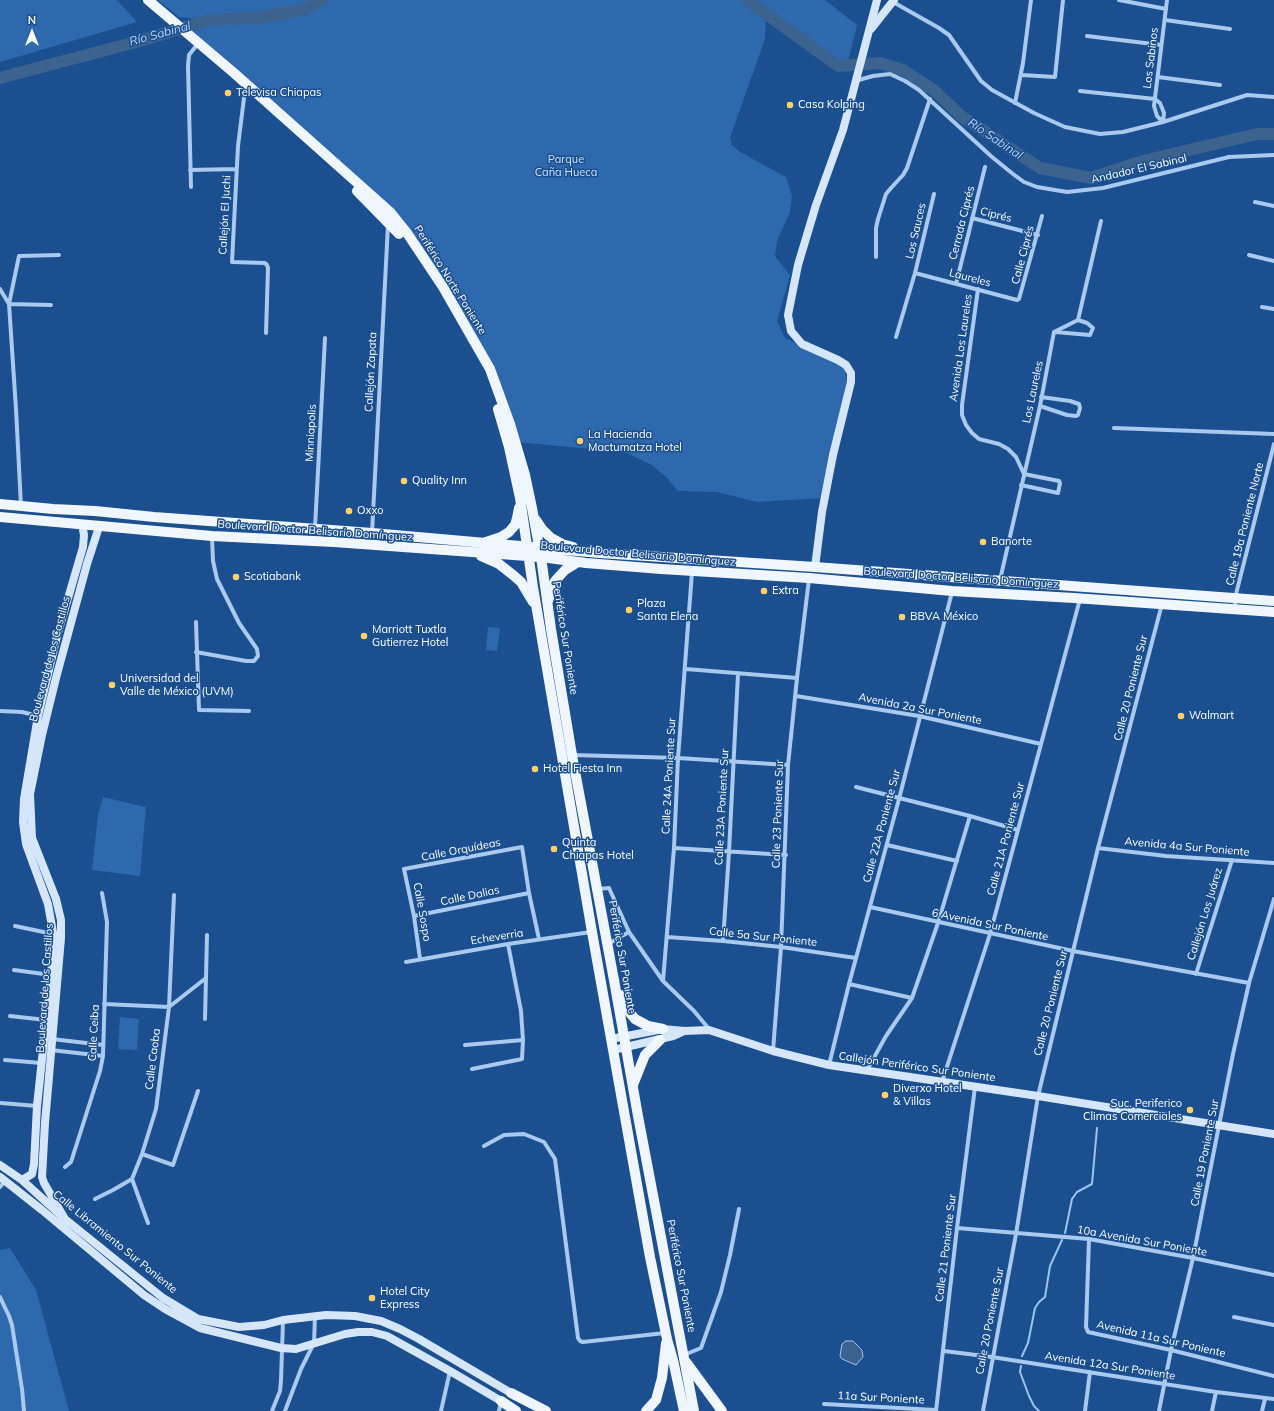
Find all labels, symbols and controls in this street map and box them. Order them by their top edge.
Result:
north arrow [12,12,52,52]
text: N [28,13,36,27]
water label: Río Sabinal [128,19,192,49]
street label: Los Sabinos [1141,27,1161,89]
place label: Televisa Chiapas [236,86,322,100]
marker: Televisa Chiapas [223,88,233,98]
place label: Casa Kolping [798,98,865,112]
marker: Casa Kolping [785,100,795,110]
water label: Río Sabinal [965,115,1025,163]
street label: Andador El Sabinal [1090,152,1188,186]
park label: Parque Caña Hueca [535,153,597,179]
street label: Callejón El Juchi [216,175,234,255]
street label: Cerrada Ciprés [946,185,978,261]
street label: Los Sauces [903,202,929,260]
street label: Ciprés [979,205,1013,225]
street label: Periférico Norte Poniente [411,223,489,337]
street label: Calle Ciprés [1009,224,1037,286]
street label: Laureles [948,266,992,290]
street label: Avenida Los Laureles [947,294,975,402]
street label: Callejón Zapata [362,332,380,412]
street label: Los Laureles [1020,360,1046,424]
street label: Minniapolis [303,404,319,462]
place label: La Hacienda Mactumatza Hotel [588,428,682,454]
marker: La Hacienda Mactumatza Hotel [575,436,585,446]
street label: Calle 19a Poniente Norte [1223,461,1267,587]
place label: Quality Inn [412,474,467,488]
marker: Quality Inn [399,476,409,486]
place label: Oxxo [357,504,383,518]
marker: Oxxo [344,506,354,516]
street label: Boulevard Doctor Belisario Domínguez [217,518,413,544]
place label: Banorte [991,535,1032,549]
marker: Banorte [978,537,988,547]
street label: Boulevard Doctor Belisario Domínguez [540,539,736,569]
street label: Boulevard Doctor Belisario Domínguez [863,565,1059,591]
place label: Scotiabank [244,570,301,584]
marker: Scotiabank [231,572,241,582]
street label: Periférico Sur Poniente [550,580,580,696]
place label: Extra [772,584,799,598]
marker: Extra [759,586,769,596]
street label: Boulevard de los Castillos [27,595,73,723]
place label: Plaza Santa Elena [637,597,698,623]
marker: Plaza Santa Elena [624,605,634,615]
place label: BBVA México [910,610,978,624]
marker: BBVA México [897,612,907,622]
place label: Marriott Tuxtla Gutierrez Hotel [372,623,448,649]
marker: Marriott Tuxtla Gutierrez Hotel [359,631,369,641]
street label: Calle 20 Poniente Sur [1111,634,1151,742]
place label: Universidad del Valle de México (UVM) [120,672,234,698]
marker: Universidad del Valle de México (UVM) [107,680,117,690]
street label: Avenida 2a Sur Poniente [857,691,983,727]
place label: Walmart [1189,709,1234,723]
marker: Walmart [1176,711,1186,721]
street label: Calle 24A Poniente Sur [659,717,679,835]
street label: Calle 23A Poniente Sur [712,748,732,866]
street label: Calle 23 Poniente Sur [770,759,786,869]
place label: Hotel Fiesta Inn [543,762,622,776]
marker: Hotel Fiesta Inn [530,764,540,774]
street label: Calle 22A Poniente Sur [861,768,903,884]
street label: Calle 21A Poniente Sur [985,781,1027,897]
street label: Avenida 4a Sur Poniente [1124,835,1250,859]
street label: Calle Orquídeas [420,836,502,864]
place label: Quinta Chiapas Hotel [562,836,634,862]
marker: Quinta Chiapas Hotel [549,844,559,854]
street label: Callejón Los Juárez [1185,866,1225,962]
street label: Calle Sospo [410,882,434,942]
street label: Calle Dalias [439,883,501,909]
street label: Periférico Sur Poniente [606,899,638,1015]
street label: 6 Avenida Sur Poniente [931,906,1049,944]
street label: Boulevard de los Castillos [34,923,56,1053]
street label: Calle 5a Sur Poniente [708,925,818,949]
street label: Echeverria [470,926,524,948]
street label: Calle 20 Poniente Sur [1031,949,1071,1057]
street label: Calle Ceiba [86,1004,102,1062]
street label: Calle Caoba [143,1028,163,1090]
street label: Callejón Periférico Sur Poniente [838,1049,996,1085]
place label: Diverxo Hotel & Villas [893,1082,962,1108]
marker: Diverxo Hotel & Villas [880,1090,890,1100]
place label: Suc. Periferico Climas Comerciales [1083,1097,1182,1123]
street label: Calle 19 Poniente Sur [1188,1098,1222,1208]
marker: Suc. Periferico Climas Comerciales [1185,1105,1195,1115]
street label: Calle Libramiento Sur Poniente [50,1188,180,1296]
street label: Calle 21 Poniente Sur [933,1193,959,1303]
street label: Periférico Sur Poniente [664,1218,698,1334]
street label: 10a Avenida Sur Poniente [1076,1223,1208,1259]
street label: Calle 20 Poniente Sur [973,1266,1007,1376]
place label: Hotel City Express [380,1285,430,1311]
marker: Hotel City Express [367,1293,377,1303]
street label: Avenida 11a Sur Poniente [1095,1318,1227,1360]
street label: Avenida 12a Sur Poniente [1044,1349,1176,1383]
street label: 11a Sur Poniente [837,1389,925,1407]

